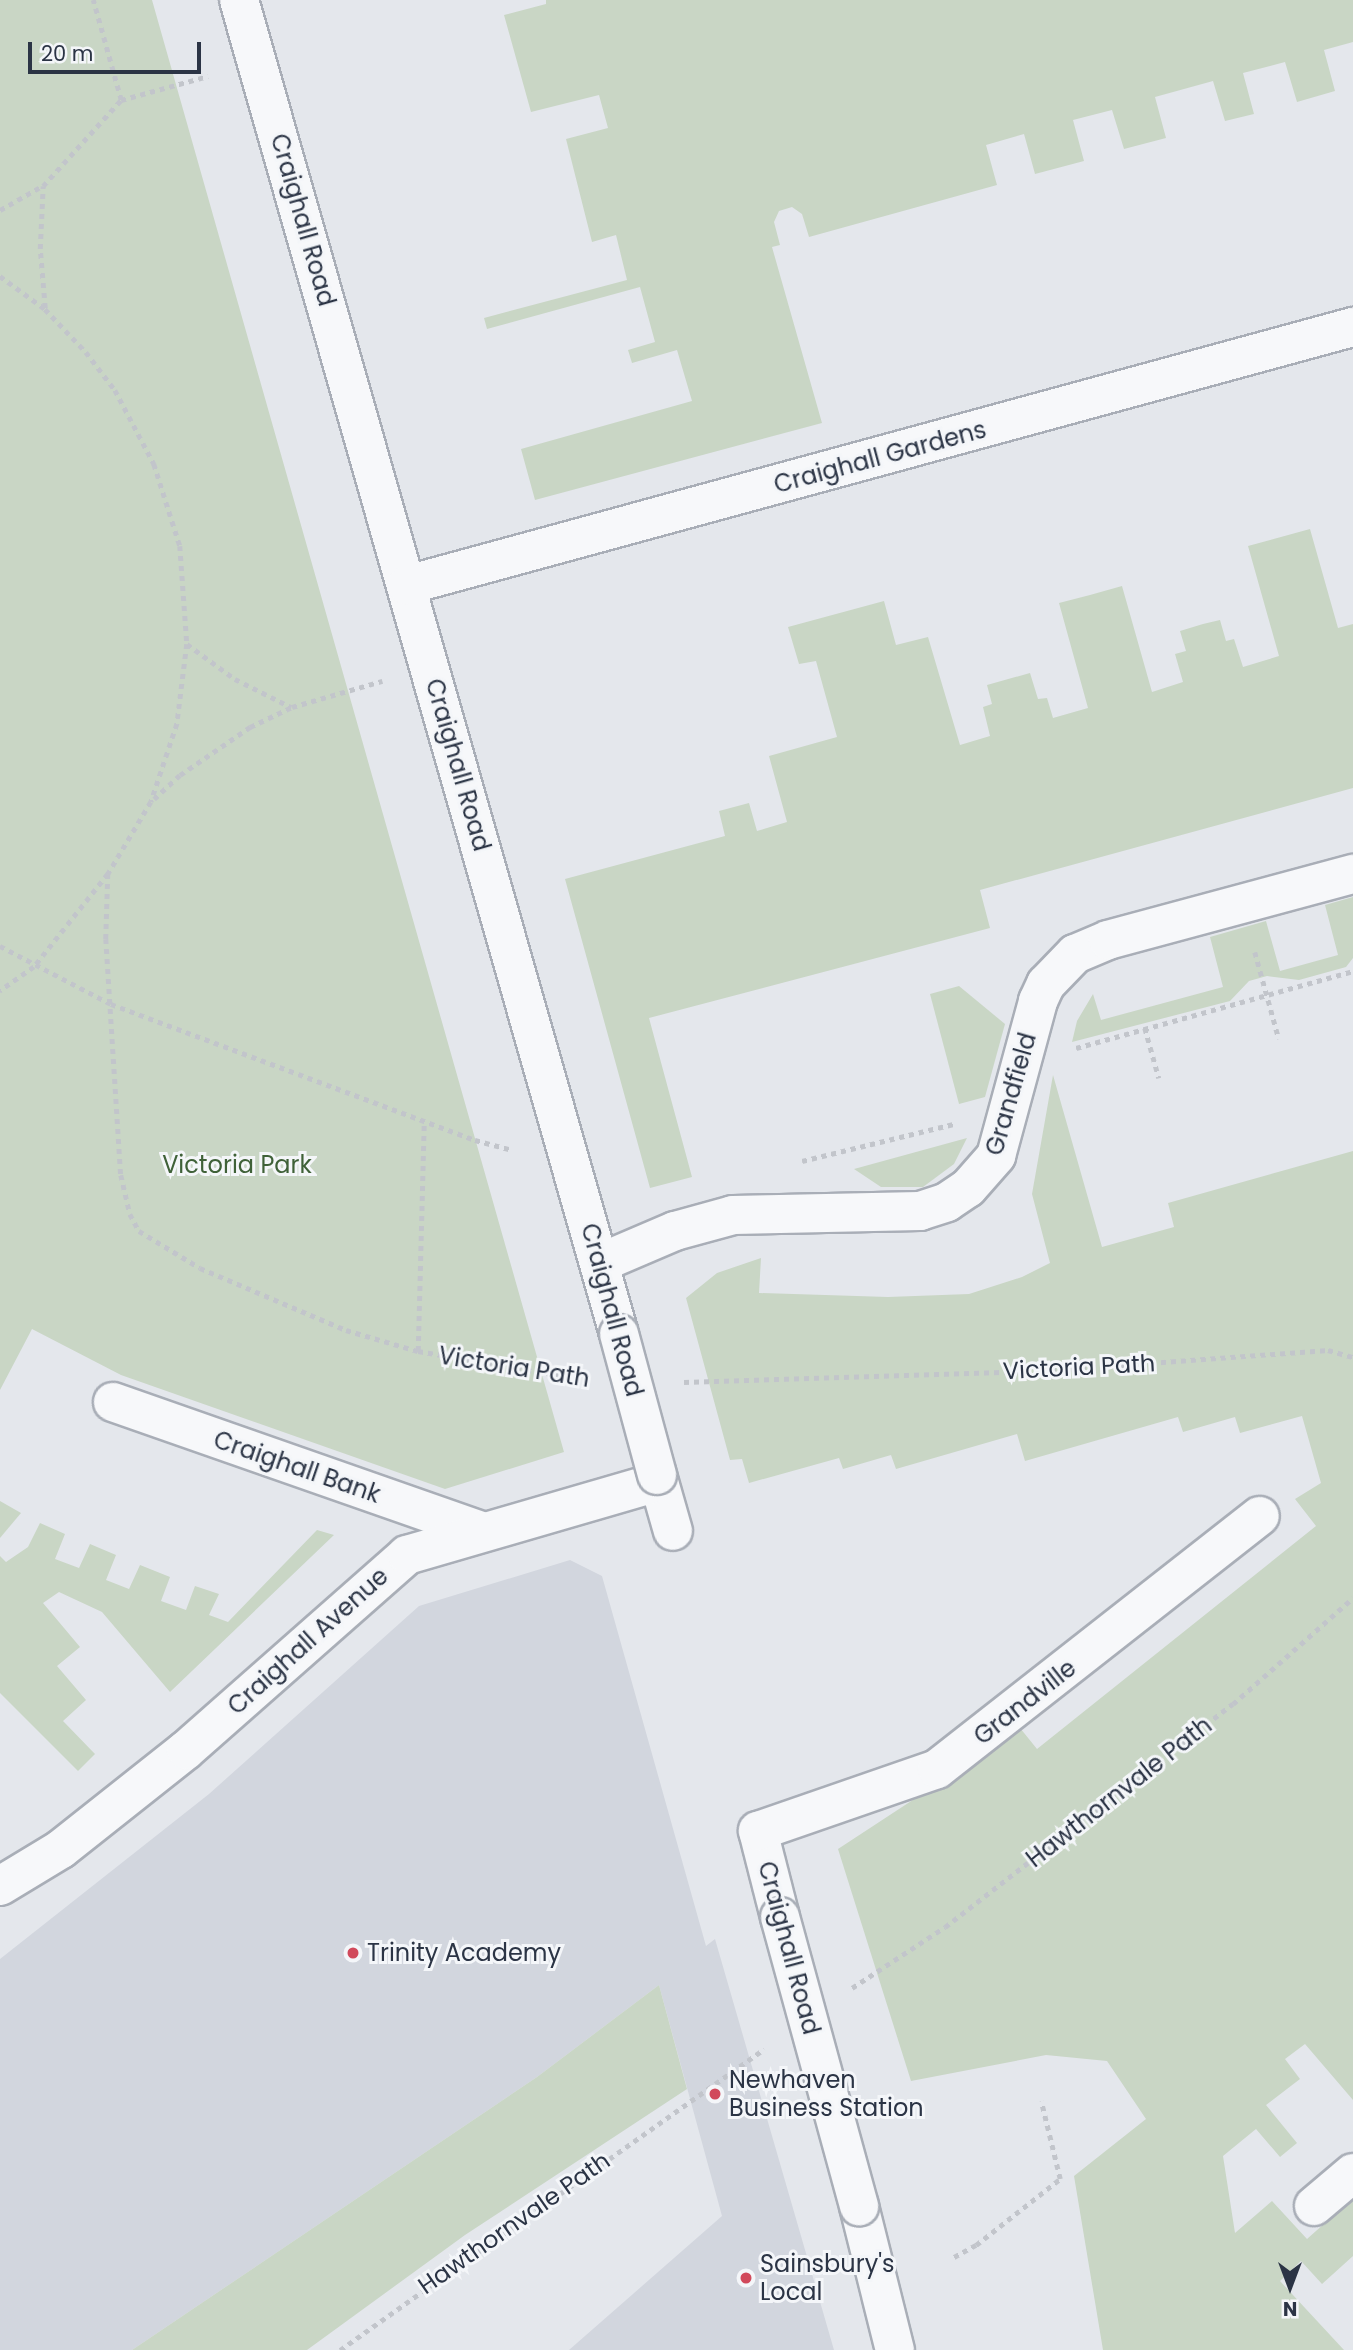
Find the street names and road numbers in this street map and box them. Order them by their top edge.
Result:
street label: Craighall Road [265,130,341,310]
street label: Craighall Gardens [771,415,989,499]
street label: Craighall Road [420,675,496,855]
street label: Grandfield [980,1029,1042,1159]
street label: Craighall Road [575,1220,649,1400]
street label: Victoria Path [436,1341,592,1393]
street label: Victoria Path [1002,1349,1156,1385]
street label: Craighall Bank [210,1425,384,1509]
street label: Craighall Avenue [222,1561,394,1721]
street label: Grandville [968,1653,1082,1751]
street label: Hawthornvale Path [1021,1711,1217,1873]
street label: Craighall Road [752,1858,826,2038]
street label: Hawthornvale Path [413,2146,615,2300]

